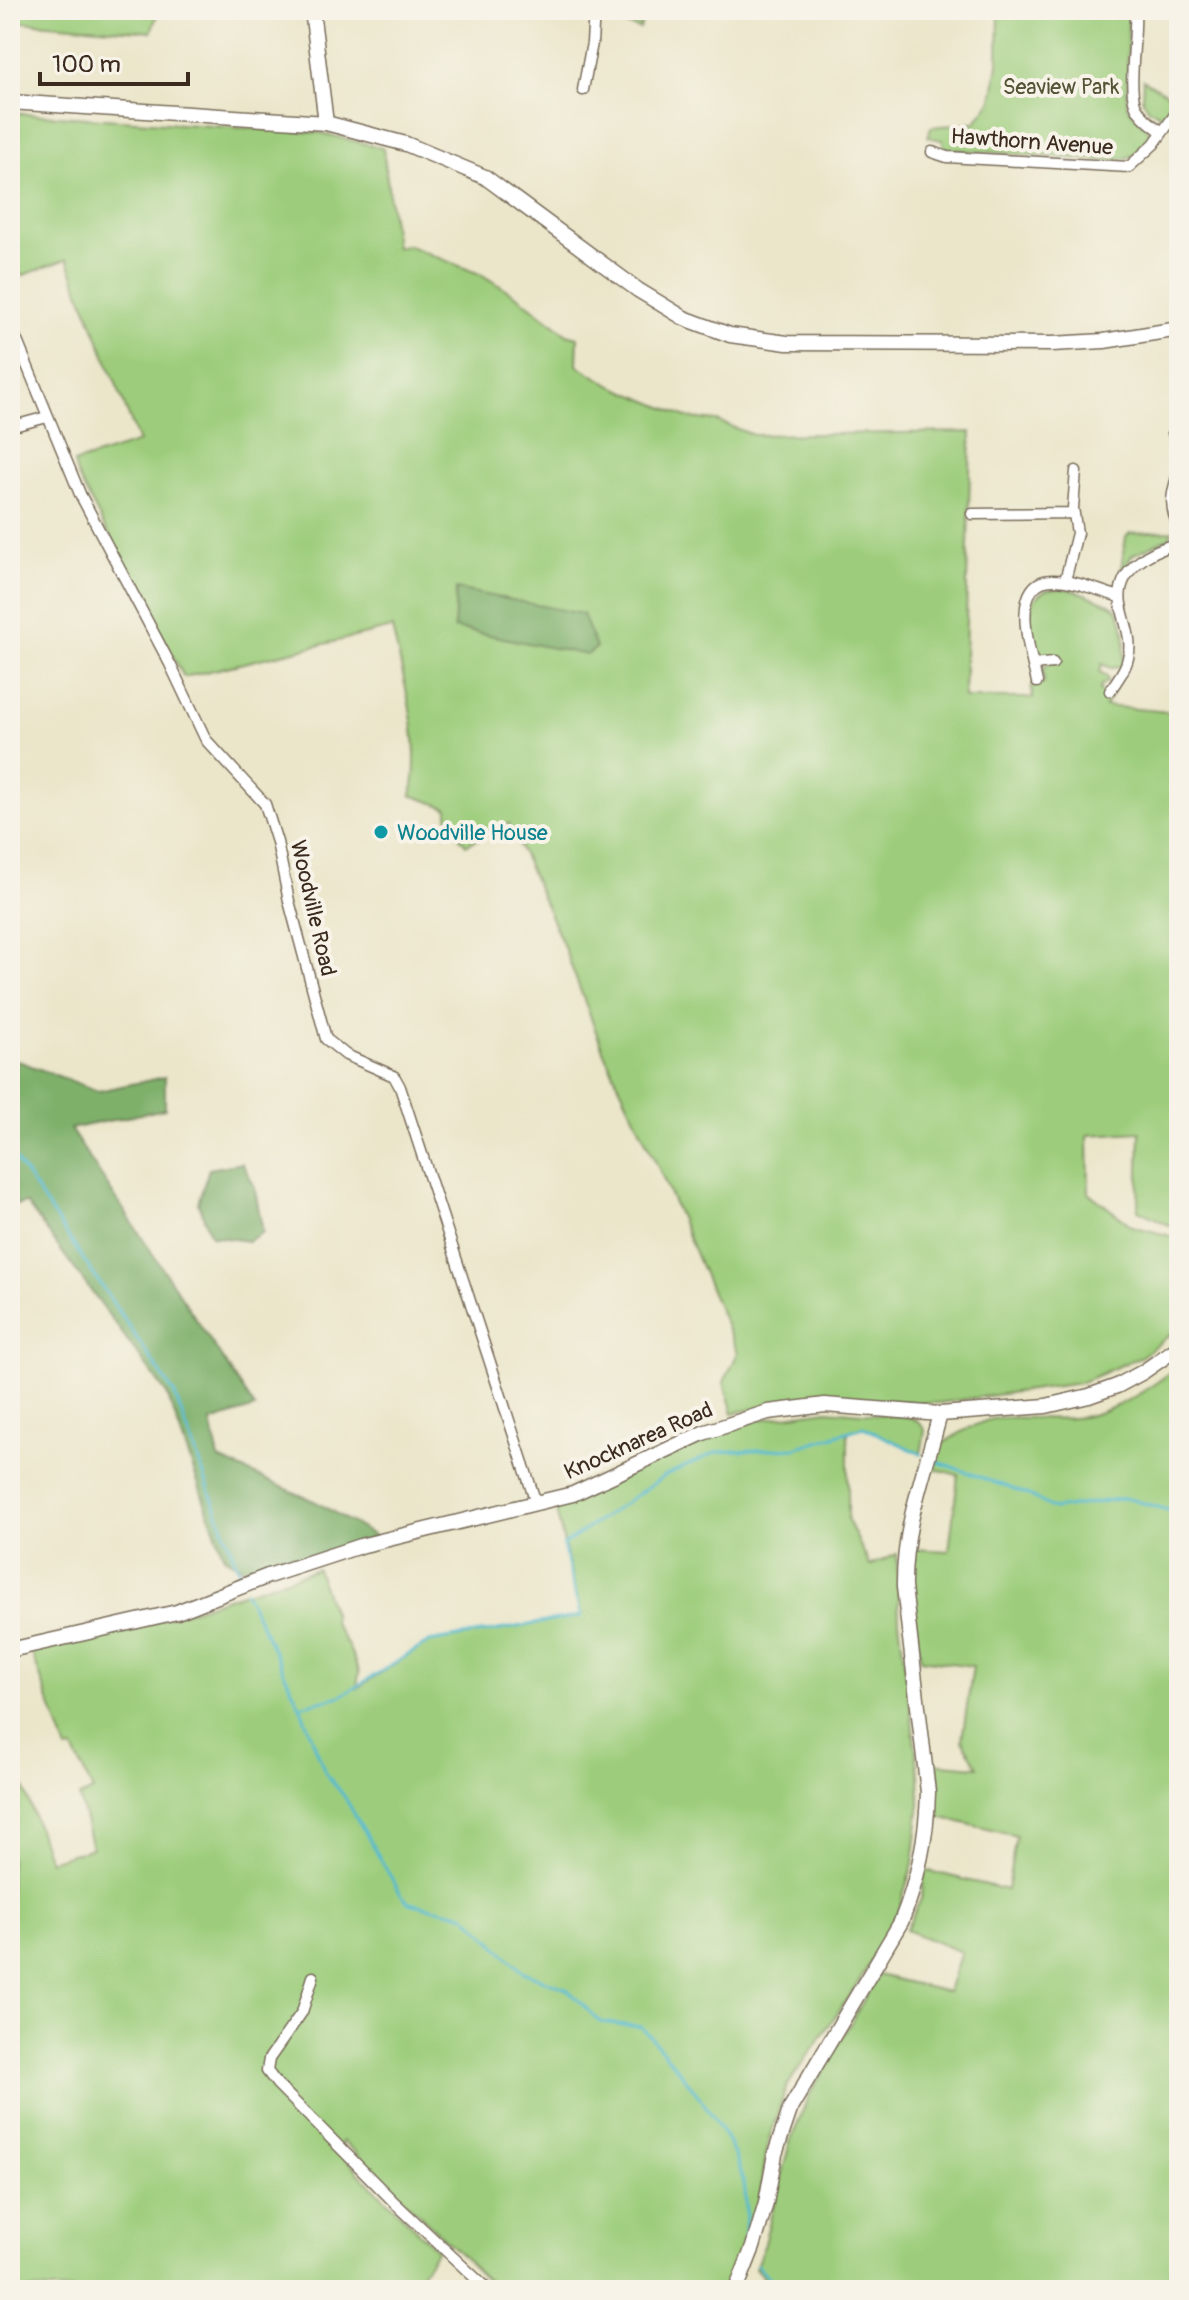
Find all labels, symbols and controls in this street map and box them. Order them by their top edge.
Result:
scale bar [40,36,188,86]
text: 100 m [52,50,121,79]
park label: Seaview Park [1003,73,1119,101]
street label: Hawthorn Avenue [950,122,1114,162]
place label: Woodville House [397,819,548,847]
marker: Woodville House [372,823,390,841]
street label: Woodville Road [284,838,342,979]
street label: Knocknarea Road [560,1396,717,1486]

